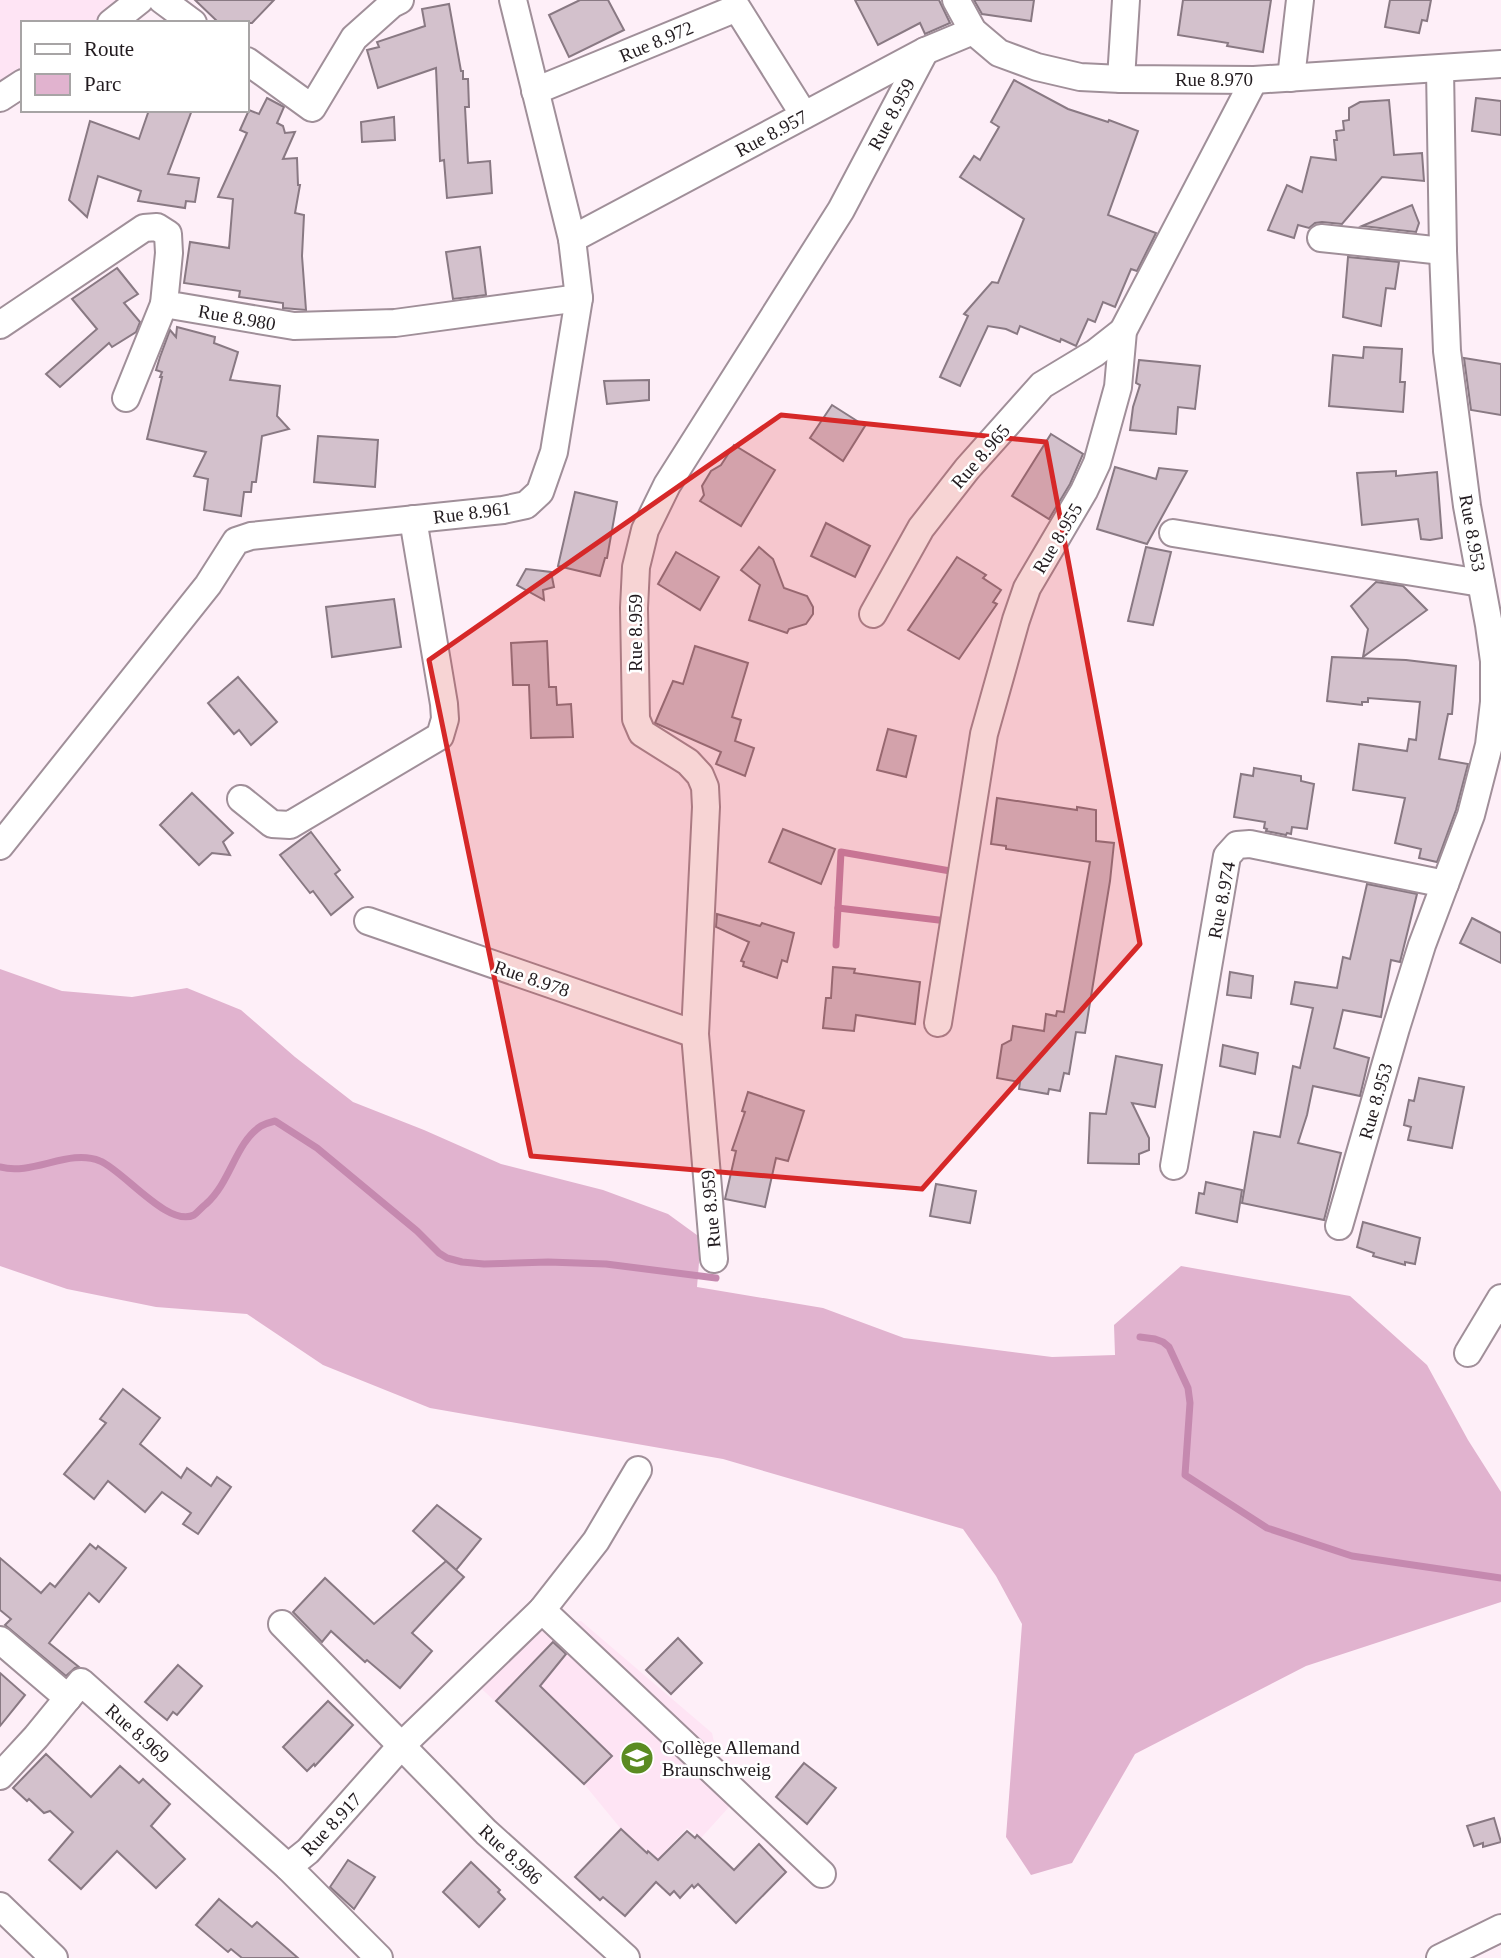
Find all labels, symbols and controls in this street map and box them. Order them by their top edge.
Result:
street label: Rue 8.972 [616,17,696,66]
legend [21,21,248,112]
text: Route [84,37,134,61]
street label: Rue 8.970 [1175,69,1253,90]
text: Parc [84,72,121,96]
street label: Rue 8.959 [864,75,919,154]
street label: Rue 8.957 [732,106,811,161]
street label: Rue 8.980 [197,300,277,335]
street label: Rue 8.965 [947,420,1014,493]
street label: Rue 8.953 [1455,493,1490,573]
street label: Rue 8.961 [432,497,512,528]
street label: Rue 8.955 [1028,499,1087,577]
street label: Rue 8.959 [625,594,646,672]
street label: Rue 8.974 [1204,859,1239,940]
street label: Rue 8.978 [491,956,572,1001]
street label: Rue 8.953 [1355,1061,1396,1142]
street label: Rue 8.959 [697,1169,724,1249]
street label: Rue 8.969 [102,1699,174,1767]
place label: Collège Allemand Braunschweig [662,1737,800,1780]
school or university icon: Collège Allemand Braunschweig [618,1739,656,1777]
street label: Rue 8.917 [297,1789,366,1860]
street label: Rue 8.986 [475,1820,546,1889]

